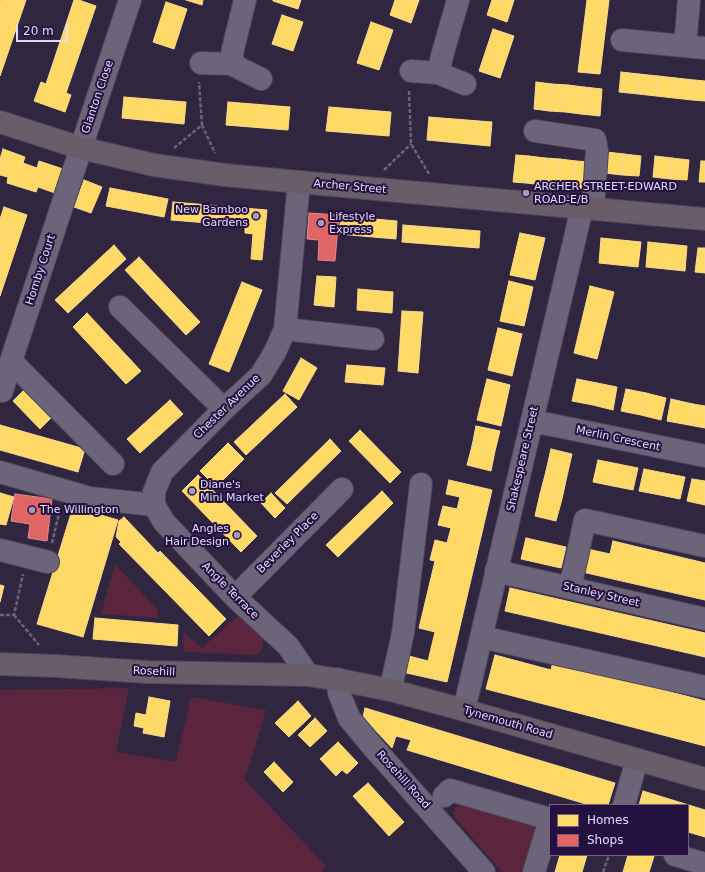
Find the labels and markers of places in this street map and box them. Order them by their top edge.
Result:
place label: ARCHER STREET-EDWARD ROAD-E/B [534,180,677,206]
marker: ARCHER STREET-EDWARD ROAD-E/B [521,188,531,198]
place label: New Bamboo Gardens [175,203,248,229]
place label: Lifestyle Express [329,210,375,236]
marker: New Bamboo Gardens [251,211,261,221]
marker: Lifestyle Express [316,218,326,228]
place label: Diane's Mini Market [200,478,264,504]
marker: Diane's Mini Market [187,486,197,496]
place label: The Willington [40,503,119,517]
marker: The Willington [27,505,37,515]
place label: Angles Hair Design [165,522,229,548]
marker: Angles Hair Design [232,530,242,540]

